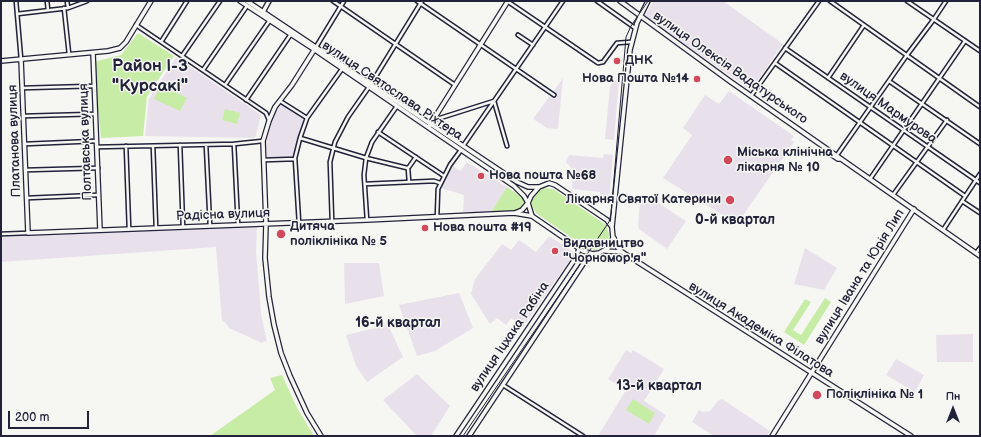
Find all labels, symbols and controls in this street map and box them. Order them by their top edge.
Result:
street label: вулиця Олексія Вадатурського [650,8,810,128]
street label: вулиця Святослава Ріхтера [319,38,465,144]
place label: ДНК [625,53,653,69]
marker: ДНК [612,56,622,66]
district label: Район І-3 "Курсакі" [112,57,188,97]
street label: вулиця Мармурова [836,69,940,147]
place label: Нова Пошта №14 [582,71,689,87]
marker: Нова Пошта №14 [692,74,702,84]
street label: Полтавська вулиця [76,83,96,201]
street label: Платанова вулиця [5,84,25,198]
place label: Міська клінічна лікарня № 10 [737,145,833,176]
marker: Міська клінічна лікарня № 10 [722,154,734,166]
place label: Нова пошта №68 [489,168,596,184]
marker: Нова пошта №68 [476,171,486,181]
place label: Лікарня Святої Катерини [566,192,721,208]
marker: Лікарня Святої Катерини [724,194,736,206]
street label: Радісна вулиця [176,206,270,224]
street label: вулиця Івана та Юрія Лип [812,206,908,348]
district label: 0-й квартал [695,212,775,228]
place label: Дитяча поліклініка № 5 [290,219,387,250]
place label: Нова пошта #19 [433,220,532,236]
marker: Нова пошта #19 [420,223,430,233]
marker: Дитяча поліклініка № 5 [275,228,287,240]
place label: Видавництво "Чорномор'я" [563,236,646,267]
marker: Видавництво "Чорномор'я" [550,246,560,256]
street label: вулиця Іцхака Рабіна [467,279,553,395]
street label: вулиця Академіка Філатова [686,279,836,381]
district label: 16-й квартал [355,315,441,331]
district label: 13-й квартал [616,378,702,394]
place label: Поліклініка № 1 [826,387,923,403]
marker: Поліклініка № 1 [811,389,823,401]
north arrow [933,389,973,429]
text: Пн [946,390,960,403]
scale bar [10,403,91,429]
text: 200 m [15,410,49,425]

